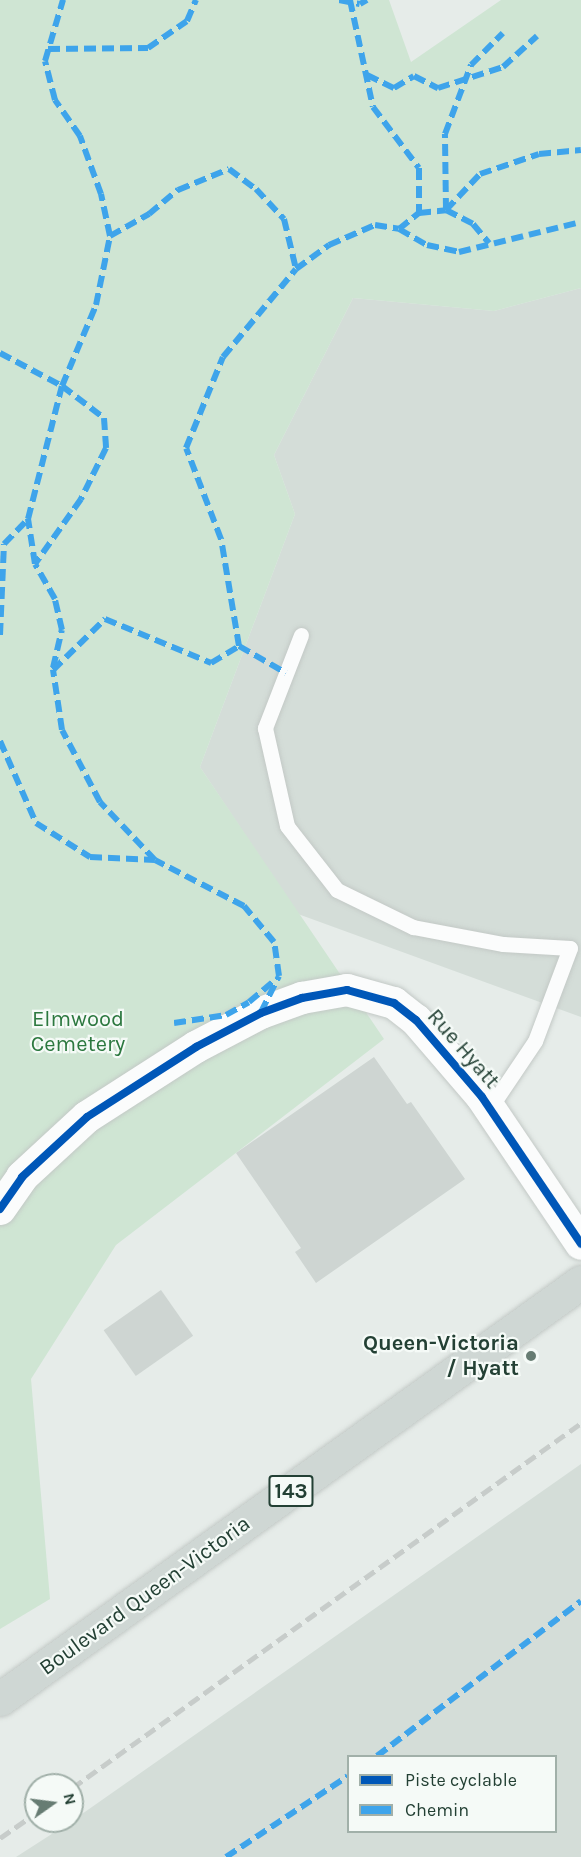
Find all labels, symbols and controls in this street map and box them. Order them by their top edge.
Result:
street label: Rue Hyatt [421,1004,505,1094]
park label: Elmwood Cemetery [31,1006,125,1058]
place label: Queen-Victoria / Hyatt [363,1330,519,1382]
marker: Queen-Victoria / Hyatt [524,1349,538,1363]
road number: 143 [267,1473,315,1509]
street label: Boulevard Queen-Victoria [34,1511,256,1681]
legend [347,1755,557,1833]
text: Piste cyclable [405,1769,517,1791]
north arrow [24,1773,84,1833]
text: N [59,1791,81,1807]
text: Chemin [405,1799,469,1821]

